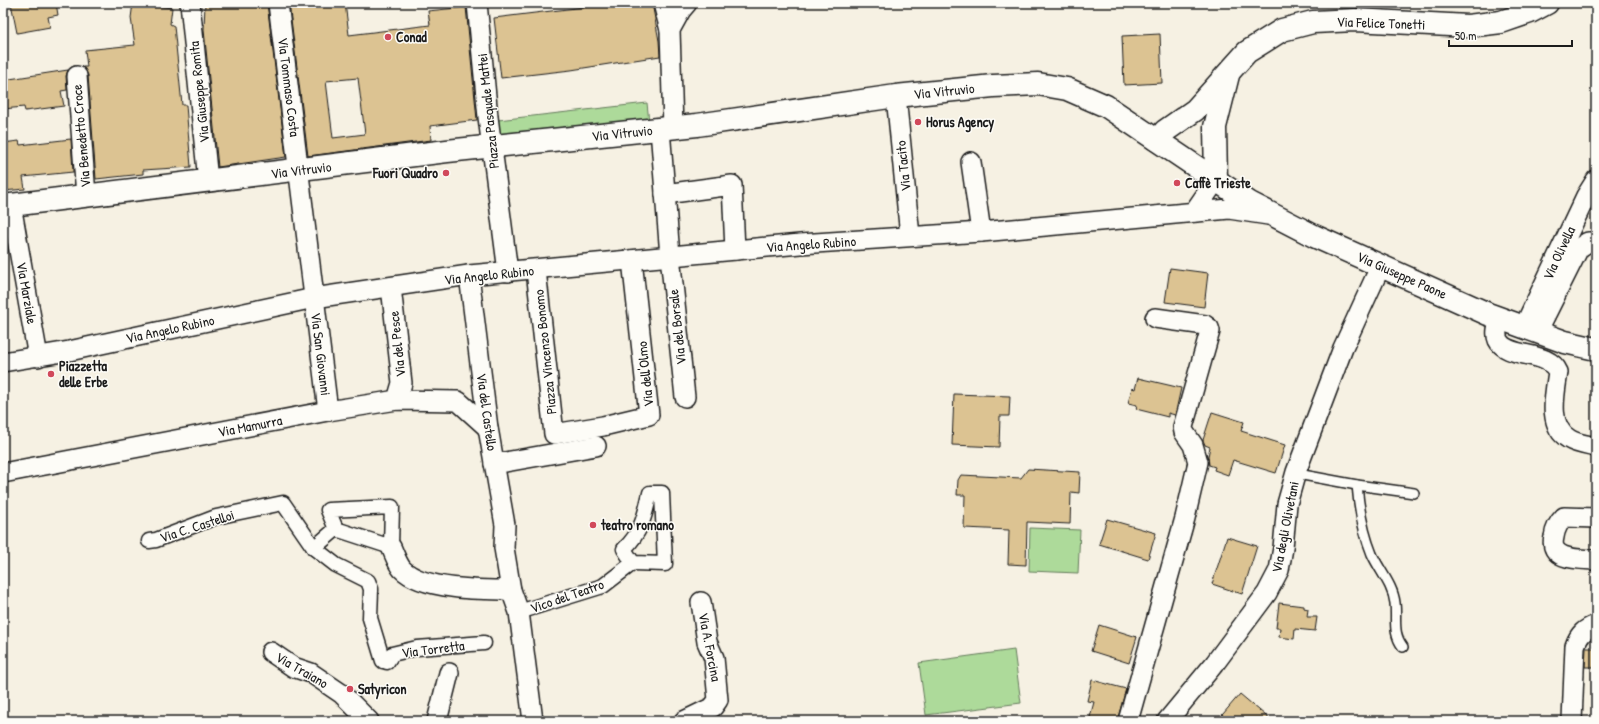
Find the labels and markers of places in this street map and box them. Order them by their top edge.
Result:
place label: Conad [396,27,427,46]
marker: Conad [383,32,393,42]
place label: Horus Agency [926,112,994,133]
marker: Horus Agency [913,117,923,127]
place label: Fuori Quadro [372,163,438,182]
marker: Fuori Quadro [441,168,451,178]
place label: Caffè Trieste [1185,173,1251,192]
marker: Caffè Trieste [1172,178,1182,188]
place label: Piazzetta delle Erbe [59,356,108,391]
marker: Piazzetta delle Erbe [46,369,56,379]
place label: teatro romano [600,515,674,534]
marker: teatro romano [588,520,598,530]
place label: Satyricon [358,679,407,700]
marker: Satyricon [345,684,355,694]

